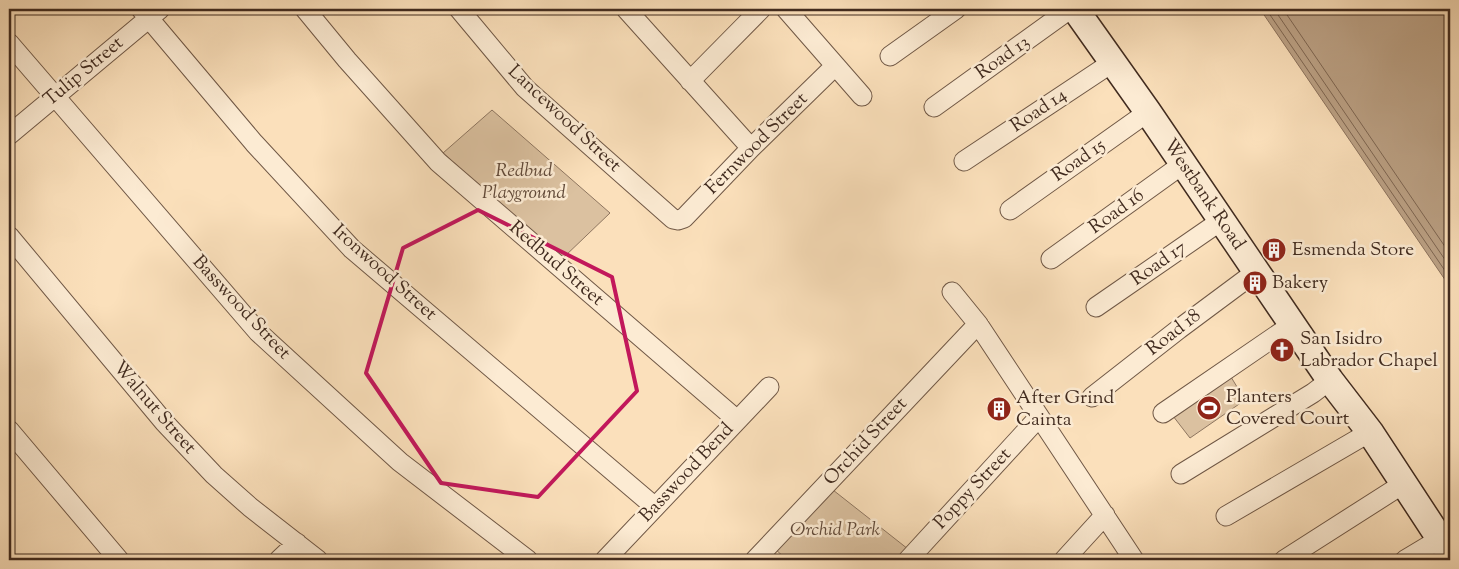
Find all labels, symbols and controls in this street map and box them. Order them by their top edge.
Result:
street label: Road 13 [970,29,1036,87]
street label: Tulip Street [38,30,130,113]
street label: Lancewood Street [501,59,627,179]
street label: Road 14 [1005,82,1073,140]
street label: Fernwood Street [700,86,815,201]
street label: Road 15 [1047,133,1112,189]
street label: Westbank Road [1157,133,1252,256]
park label: Redbud Playground [482,158,567,207]
street label: Road 16 [1084,183,1150,241]
street label: Redbud Street [503,215,610,313]
street label: Ironwood Street [326,219,443,328]
street label: Road 17 [1126,235,1193,293]
building icon: Esmenda Store [1261,237,1287,263]
place label: Esmenda Store [1292,237,1414,264]
street label: Basswood Street [185,250,297,367]
building icon: Bakery [1242,270,1268,296]
place label: Bakery [1272,270,1329,297]
street label: Road 18 [1141,303,1207,363]
place label: San Isidro Labrador Chapel [1300,326,1438,375]
church icon: San Isidro Labrador Chapel [1269,337,1295,363]
street label: Walnut Street [106,356,202,461]
place label: Planters Covered Court [1226,384,1350,433]
place label: After Grind Cainta [1016,385,1115,434]
street label: Orchid Street [818,391,914,492]
sports icon: Planters Covered Court [1196,395,1222,421]
building icon: After Grind Cainta [986,396,1012,422]
street label: Basswood Bend [634,417,741,529]
street label: Poppy Street [928,442,1018,536]
park label: Orchid Park [790,517,880,544]

